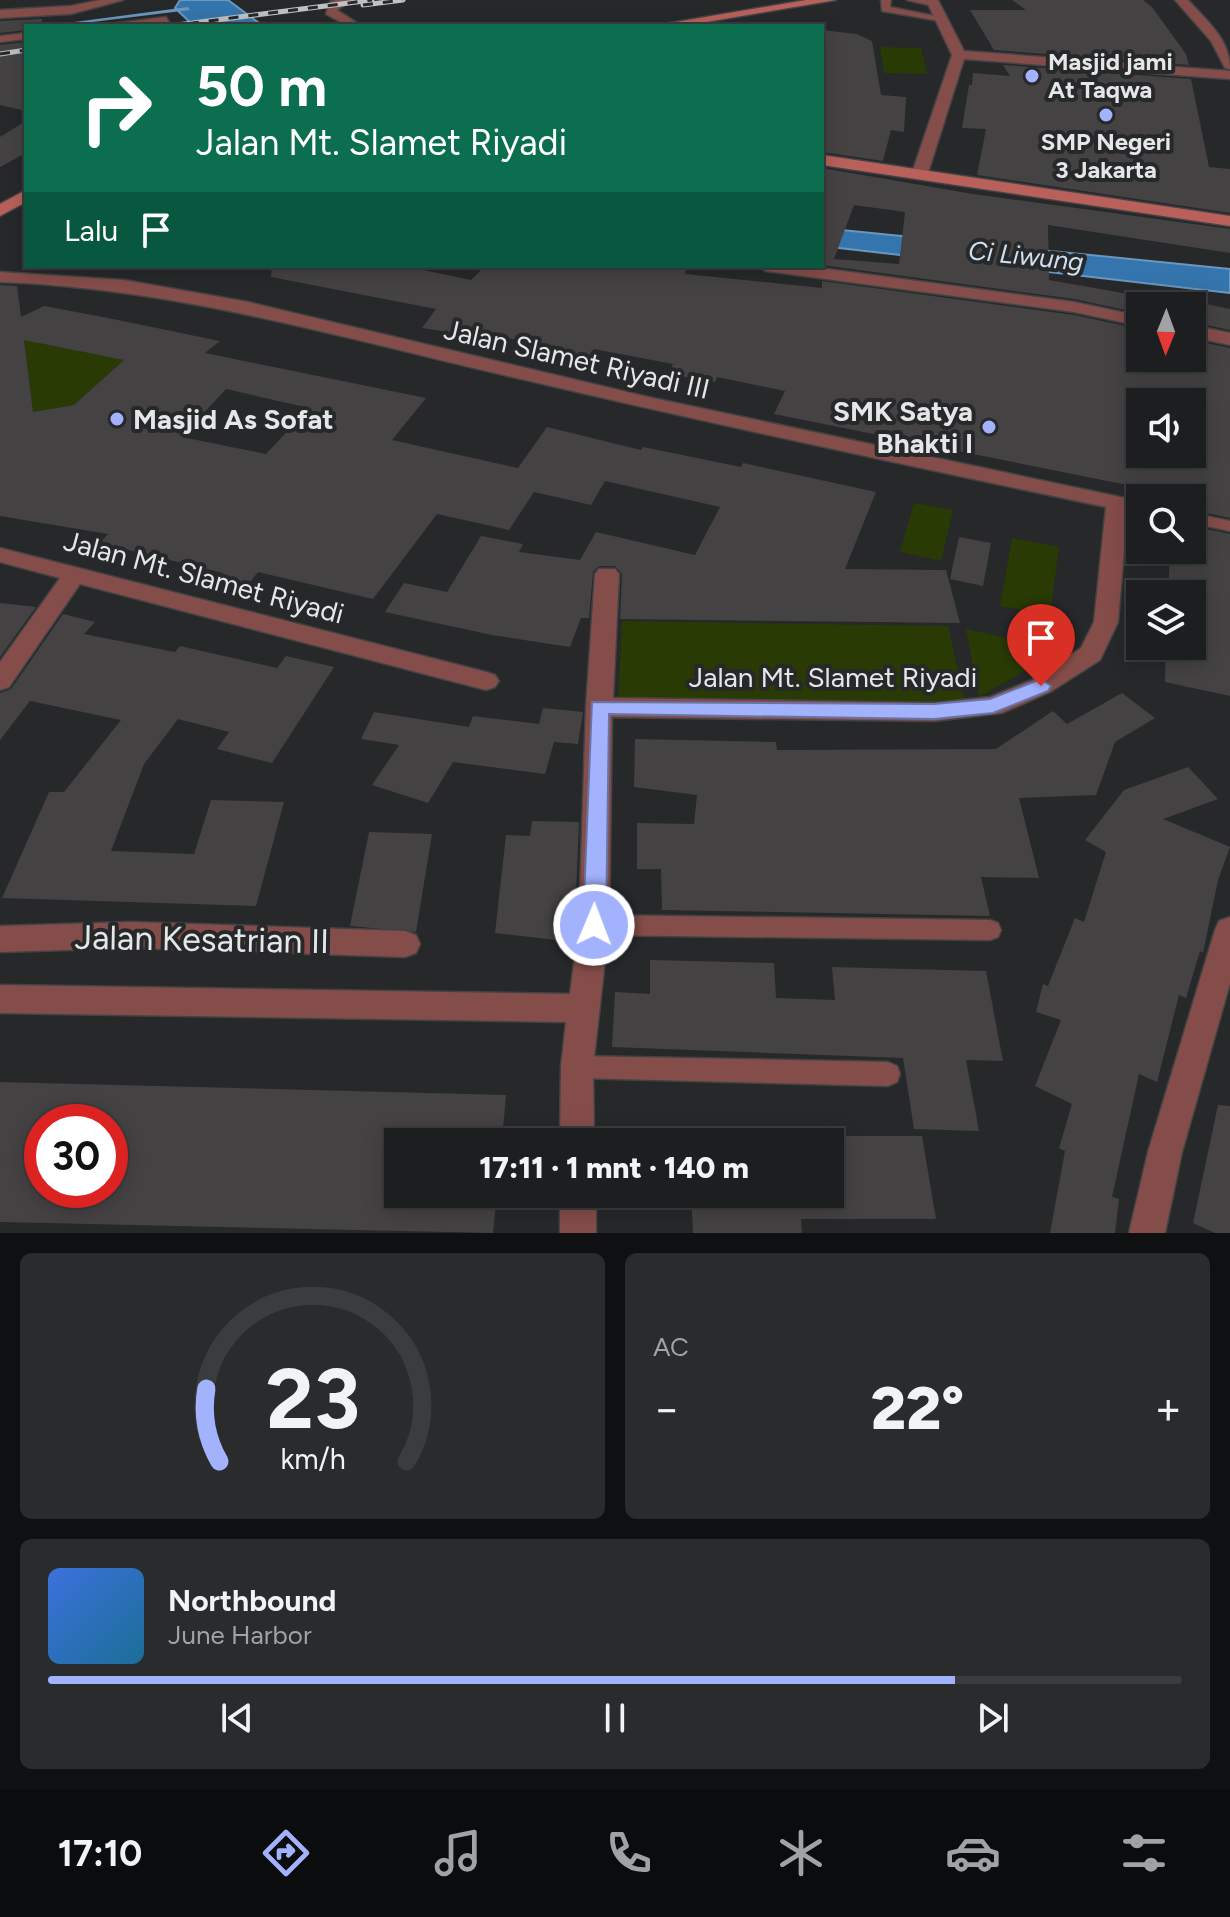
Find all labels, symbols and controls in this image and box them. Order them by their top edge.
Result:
place label: Masjid jami At Taqwa [1048,47,1173,104]
text: 50 m [196,53,327,120]
icon: right [64,56,168,160]
marker: Masjid jami At Taqwa [1023,67,1041,85]
marker: SMP Negeri 3 Jakarta [1097,106,1115,124]
text: Jalan Mt. Slamet Riyadi [196,121,567,164]
place label: SMP Negeri 3 Jakarta [1041,127,1171,184]
icon: arrive [134,208,178,252]
text: Lalu [64,212,118,249]
water label: Ci Liwung [967,234,1085,278]
north arrow [1126,292,1206,372]
map controls [1126,292,1206,660]
street label: Jalan Slamet Riyadi III [441,312,713,406]
button: sound [1126,388,1206,468]
place label: SMK Satya Bhakti I [833,394,973,460]
place label: Masjid As Sofat [133,402,334,436]
marker: Masjid As Sofat [108,410,126,428]
marker: SMK Satya Bhakti I [980,418,998,436]
button: search [1126,484,1206,564]
street label: Jalan Mt. Slamet Riyadi [60,523,348,631]
button: layers [1126,580,1206,660]
pin [1007,604,1075,686]
icon: arrive [1019,616,1063,660]
street label: Jalan Mt. Slamet Riyadi [689,660,977,694]
position arrow [552,883,636,967]
street label: Jalan Kesatrian II [74,917,330,962]
speed limit sign: 30 [24,1104,128,1208]
text: 17:11 · 1 mnt · 140 m [479,1149,749,1186]
text: AC [653,1331,689,1363]
text: 23 [265,1349,360,1449]
text: 22° [871,1372,964,1444]
text: − [653,1382,680,1435]
text: + [1155,1382,1182,1435]
text: km/h [280,1442,345,1476]
text: Northbound [168,1582,336,1619]
text: June Harbor [168,1619,312,1651]
icon: previous [215,1696,259,1740]
icon: pause [593,1696,637,1740]
icon: next [971,1696,1015,1740]
icon: directions [258,1825,314,1881]
icon: music [430,1825,486,1881]
icon: phone [601,1825,657,1881]
icon: climate [773,1825,829,1881]
icon: car [945,1825,1001,1881]
icon: filters [1116,1825,1172,1881]
text: 17:10 [58,1832,142,1875]

